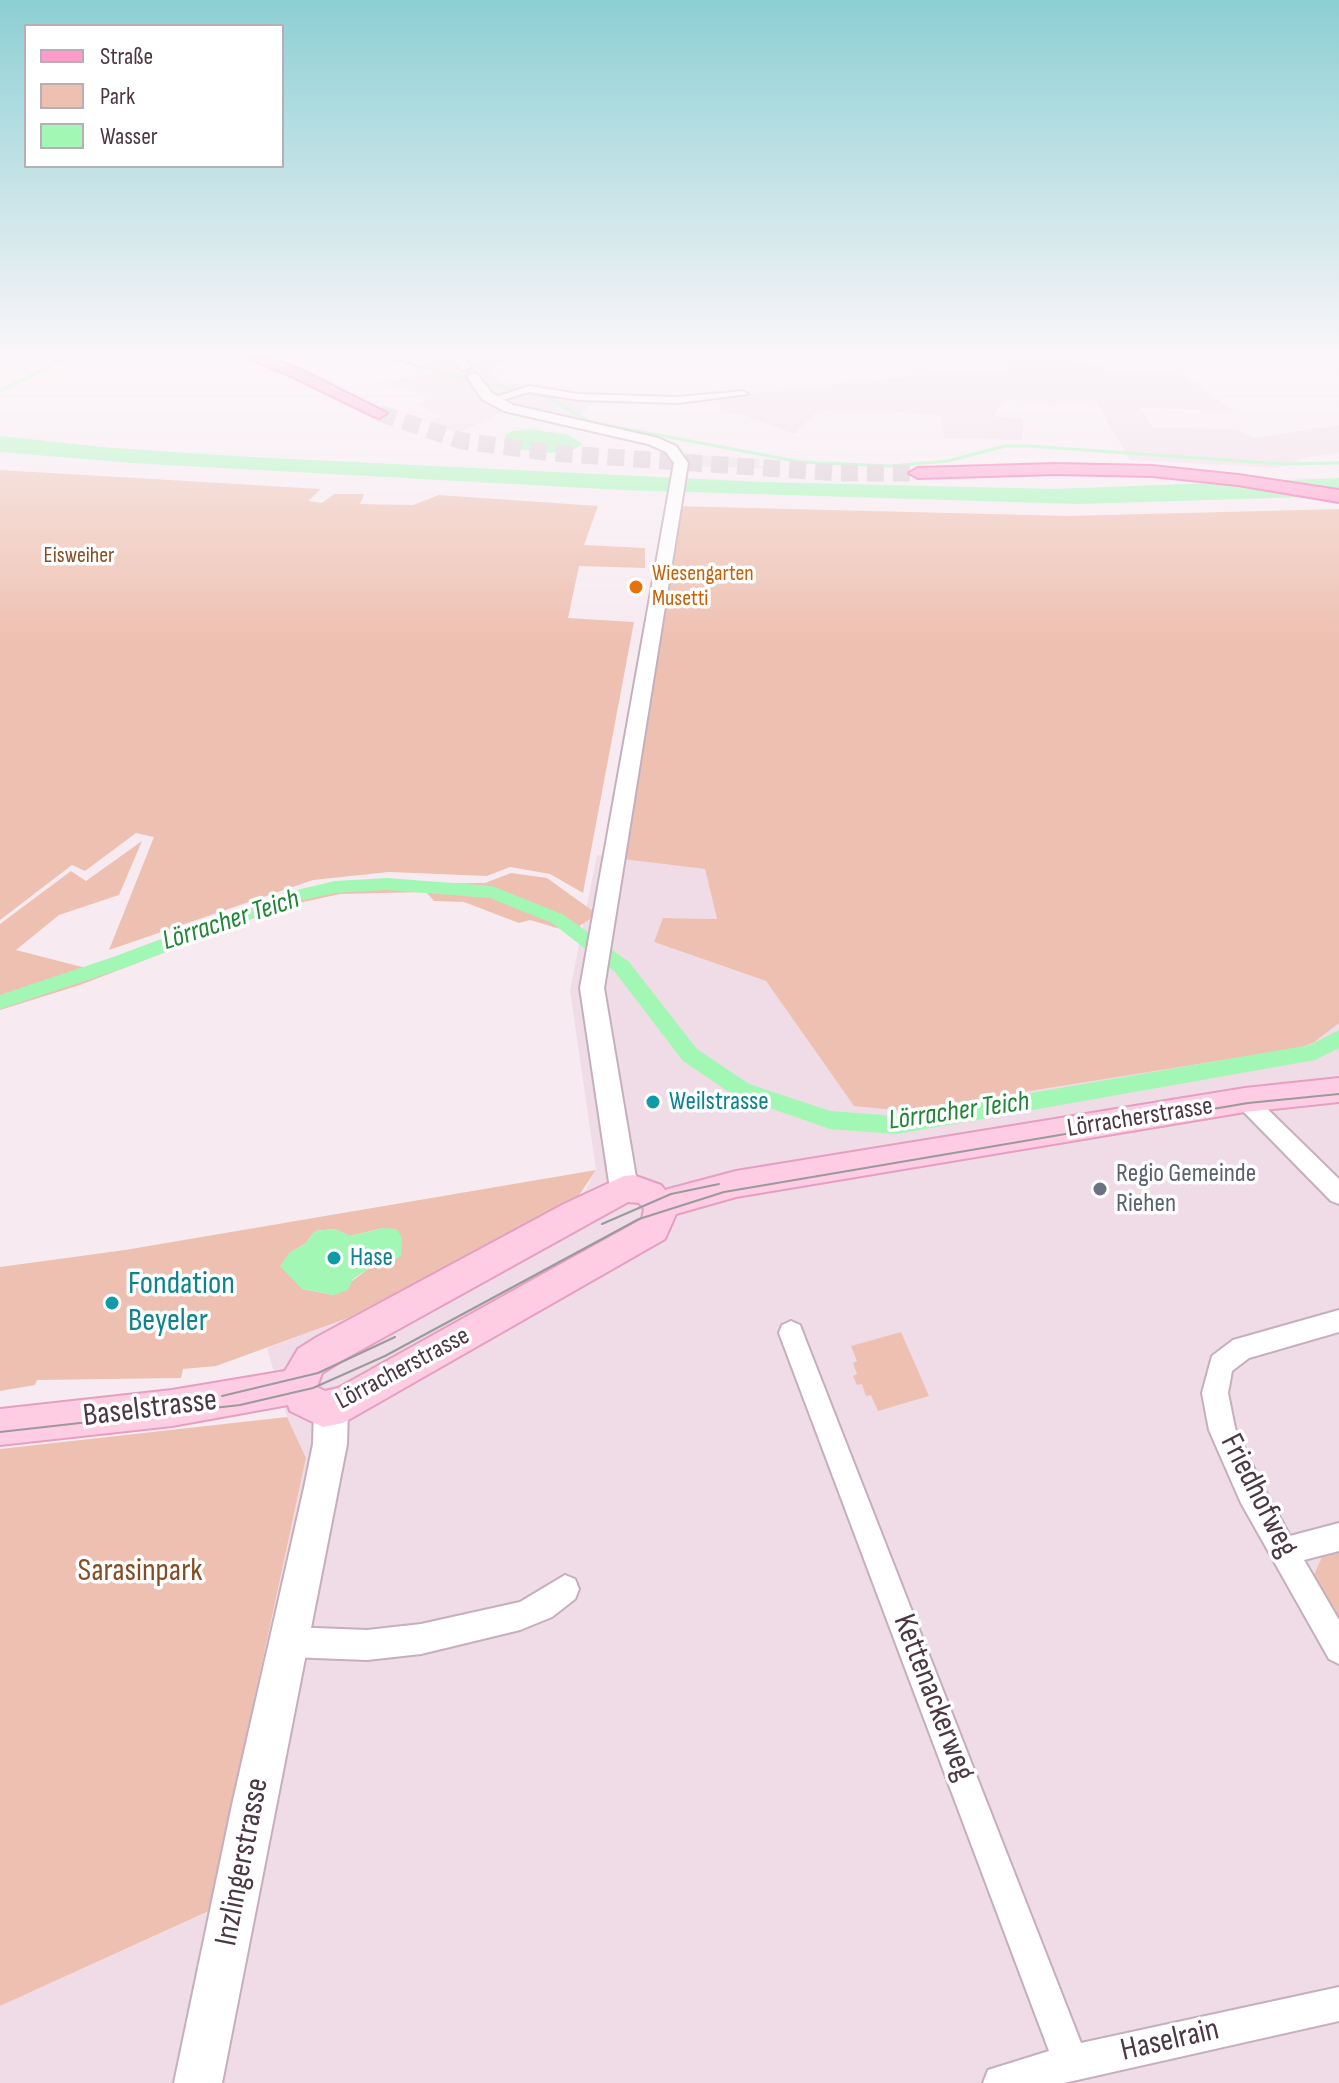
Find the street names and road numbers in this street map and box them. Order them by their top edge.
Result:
street label: Lörracherstrasse [1065,1091,1215,1145]
street label: Lörracherstrasse [331,1321,475,1417]
street label: Baselstrasse [81,1382,219,1436]
street label: Friedhofweg [1211,1428,1305,1564]
street label: Kettenackerweg [884,1609,982,1787]
street label: Inzlingerstrasse [208,1775,278,1949]
street label: Haselrain [1117,2011,1223,2071]

